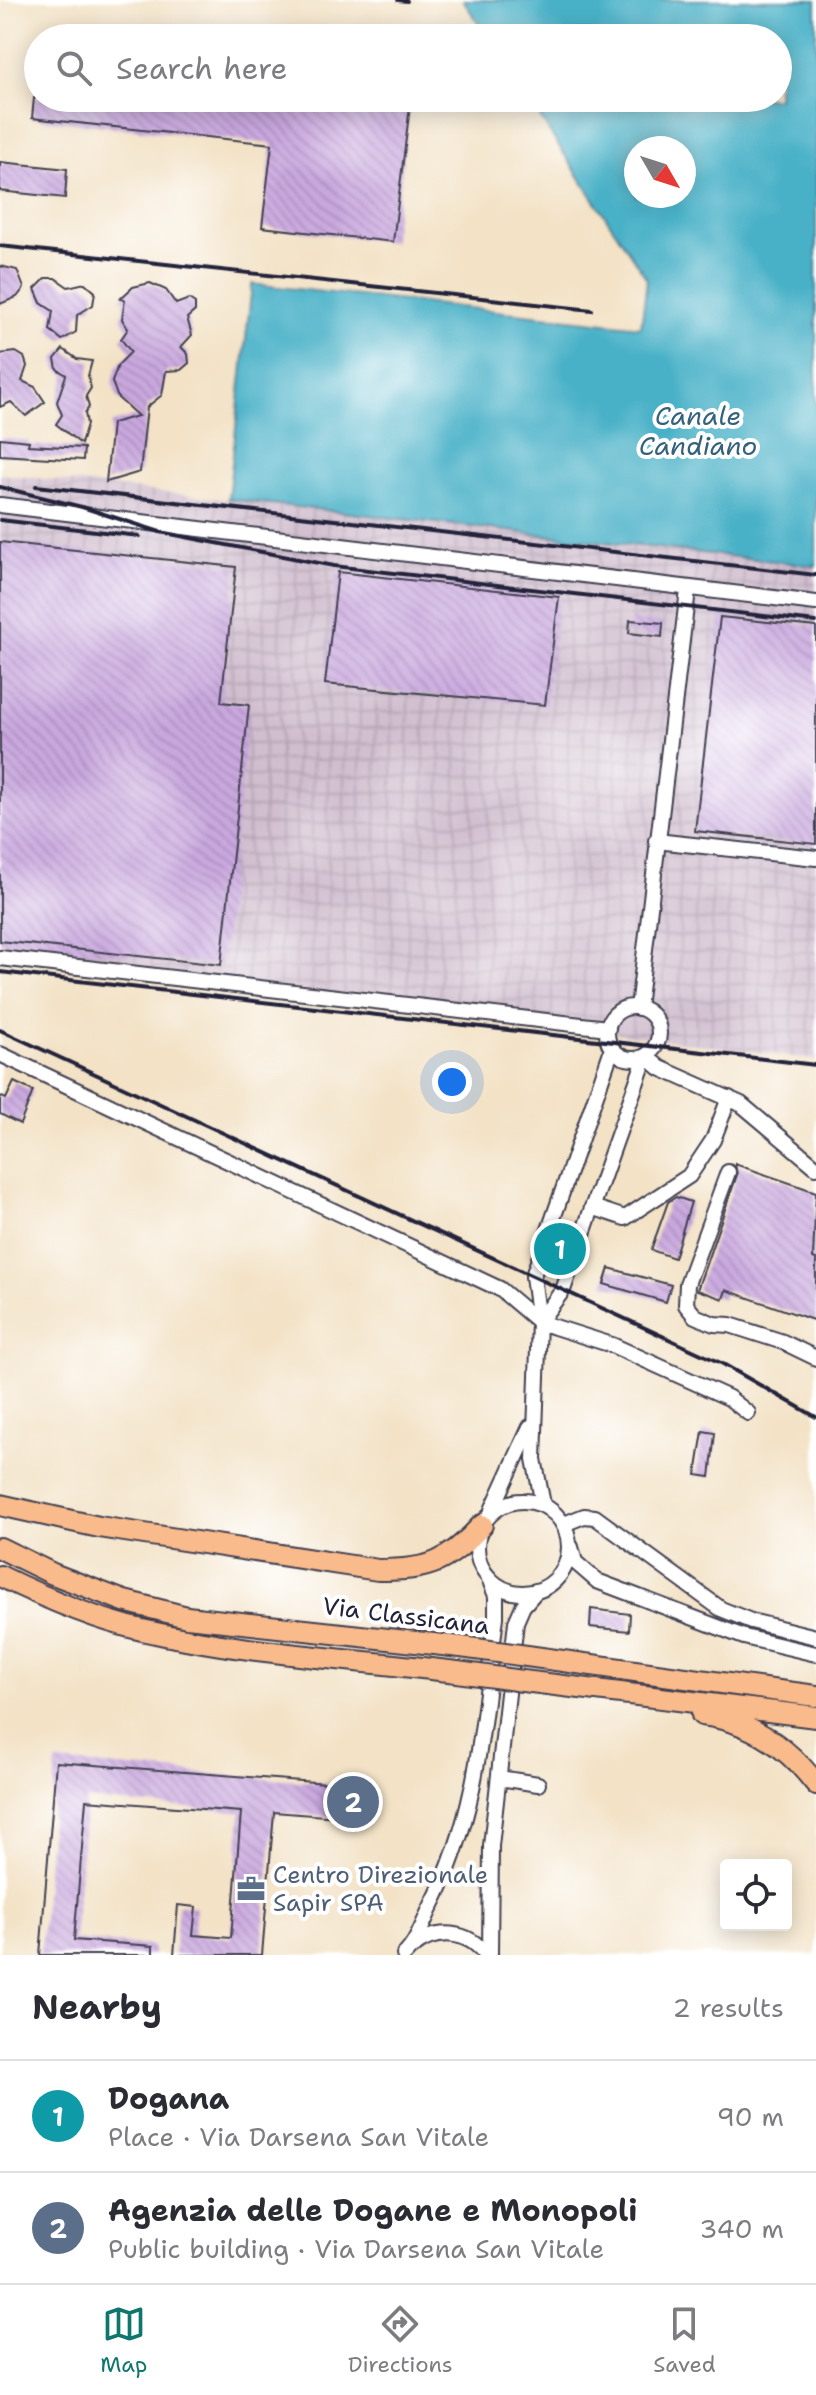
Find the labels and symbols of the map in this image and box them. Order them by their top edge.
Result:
north arrow [624,136,696,208]
water label: Canale Candiano [639,398,757,463]
your location [432,1062,472,1102]
pin: 1 [534,1219,586,1279]
street label: Via Classicana [321,1590,491,1642]
pin: 2 [327,1772,379,1832]
place label: Centro Direzionale Sapir SPA [273,1859,488,1919]
office icon: Centro Direzionale Sapir SPA [236,1874,266,1904]

